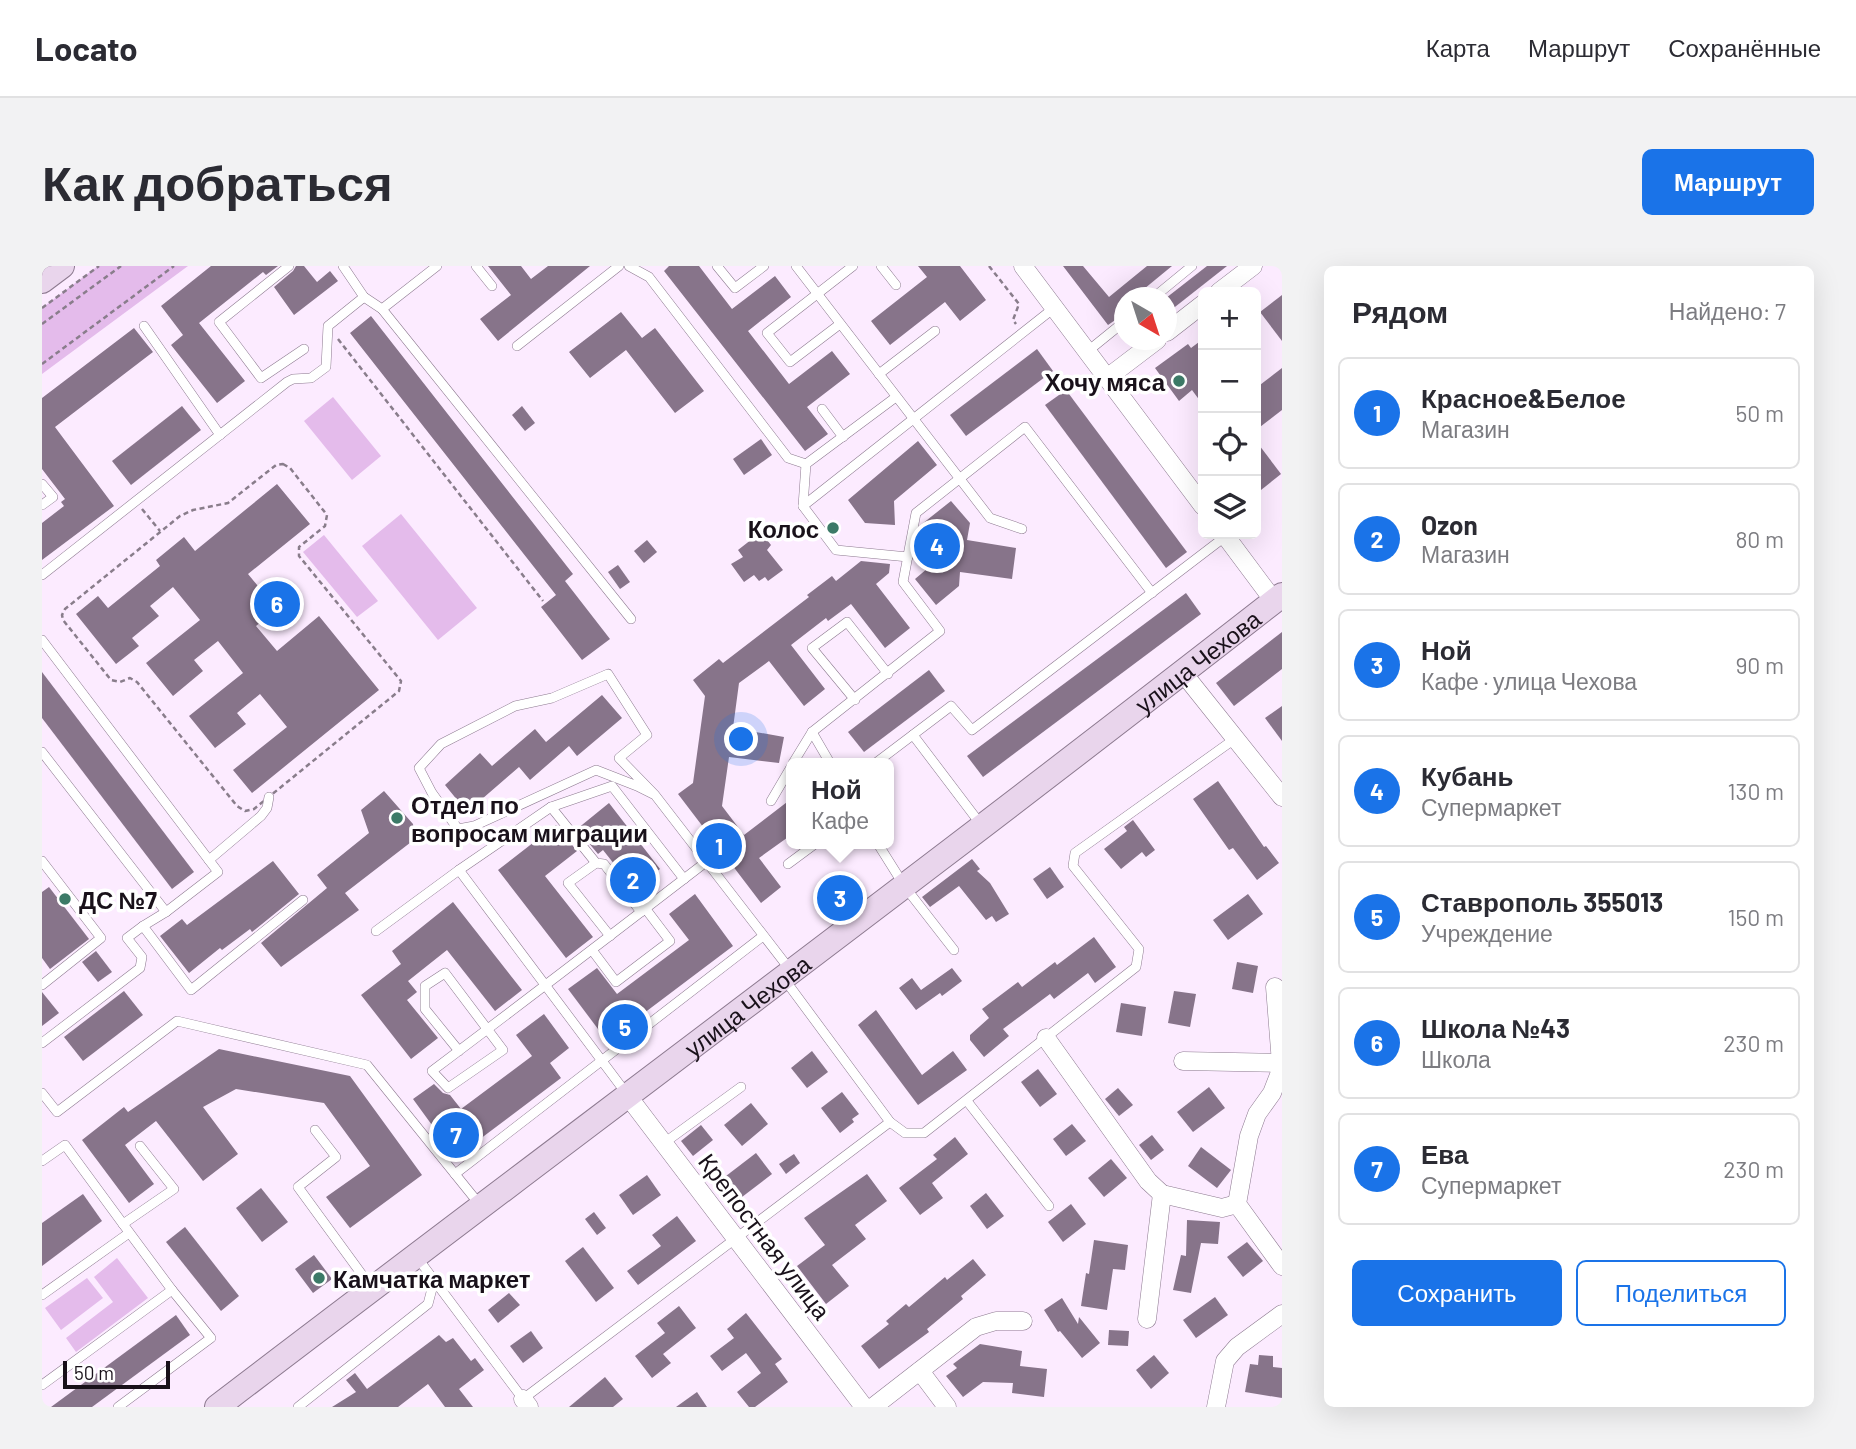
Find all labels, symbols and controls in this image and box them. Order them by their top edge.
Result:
text: Locato [35,28,138,68]
text: Карта [1426,33,1490,62]
text: Маршрут [1528,33,1630,62]
text: Сохранённые [1668,33,1821,62]
button: Маршрут [1642,149,1814,215]
text: Как добраться [42,152,393,211]
north arrow [1114,287,1177,350]
map controls [1198,287,1261,539]
button: + [1198,287,1261,350]
text: Рядом [1352,293,1448,329]
text: Найдено: 7 [1669,297,1786,325]
button: − [1198,350,1261,413]
place label: Хочу мяса [1044,367,1166,396]
marker: Хочу мяса [1171,373,1187,389]
text: Красное&Белое [1421,382,1626,413]
text: 1 [1373,399,1381,427]
text: 50 m [1736,399,1784,427]
button: locate [1198,413,1261,476]
text: Магазин [1421,415,1510,443]
button: layers [1198,476,1261,539]
text: Ozon [1421,509,1478,540]
place label: Колос [748,514,819,543]
marker: Колос [825,520,841,536]
pin: 4 [914,520,960,572]
text: 2 [1371,525,1383,553]
text: 80 m [1735,525,1784,553]
text: Магазин [1421,540,1510,568]
pin: 6 [254,578,300,630]
street label: улица Чехова [1129,603,1266,718]
text: Ной [1421,634,1472,665]
text: 3 [1371,651,1383,679]
text: 90 m [1735,651,1784,679]
text: Кафе · улица Чехова [1421,667,1637,695]
your location [724,722,758,756]
popup [786,758,894,849]
text: Кубань [1421,760,1514,791]
text: Ной [811,773,862,804]
text: 4 [1370,777,1384,805]
text: 130 m [1727,777,1784,805]
place label: Отдел по вопросам миграции [411,790,648,847]
text: Супермаркет [1421,793,1561,821]
text: Кафе [811,806,869,834]
marker: Отдел по вопросам миграции [389,810,405,826]
pin: 1 [696,820,742,872]
pin: 2 [610,854,656,906]
pin: 3 [817,872,863,924]
place label: ДС №7 [79,885,157,914]
text: Ставрополь 355013 [1421,886,1663,917]
marker: ДС №7 [57,891,73,907]
text: 5 [1371,903,1383,931]
text: 150 m [1728,903,1784,931]
text: Учреждение [1421,919,1553,947]
street label: улица Чехова [678,948,816,1062]
pin: 5 [602,1001,648,1053]
text: Школа №43 [1421,1012,1570,1043]
text: 6 [1371,1029,1383,1057]
text: 230 m [1723,1029,1784,1057]
text: Школа [1421,1045,1491,1073]
pin: 7 [433,1109,479,1161]
text: Ева [1421,1138,1468,1169]
street label: Крепостная улица [693,1147,837,1325]
text: 7 [1371,1155,1383,1183]
text: 230 m [1723,1155,1784,1183]
text: Супермаркет [1421,1171,1561,1199]
button: Сохранить [1352,1260,1562,1326]
button: Поделиться [1576,1260,1786,1326]
place label: Камчатка маркет [333,1264,531,1293]
marker: Камчатка маркет [311,1270,327,1286]
scale bar [63,1358,170,1390]
text: 50 m [74,1361,114,1384]

